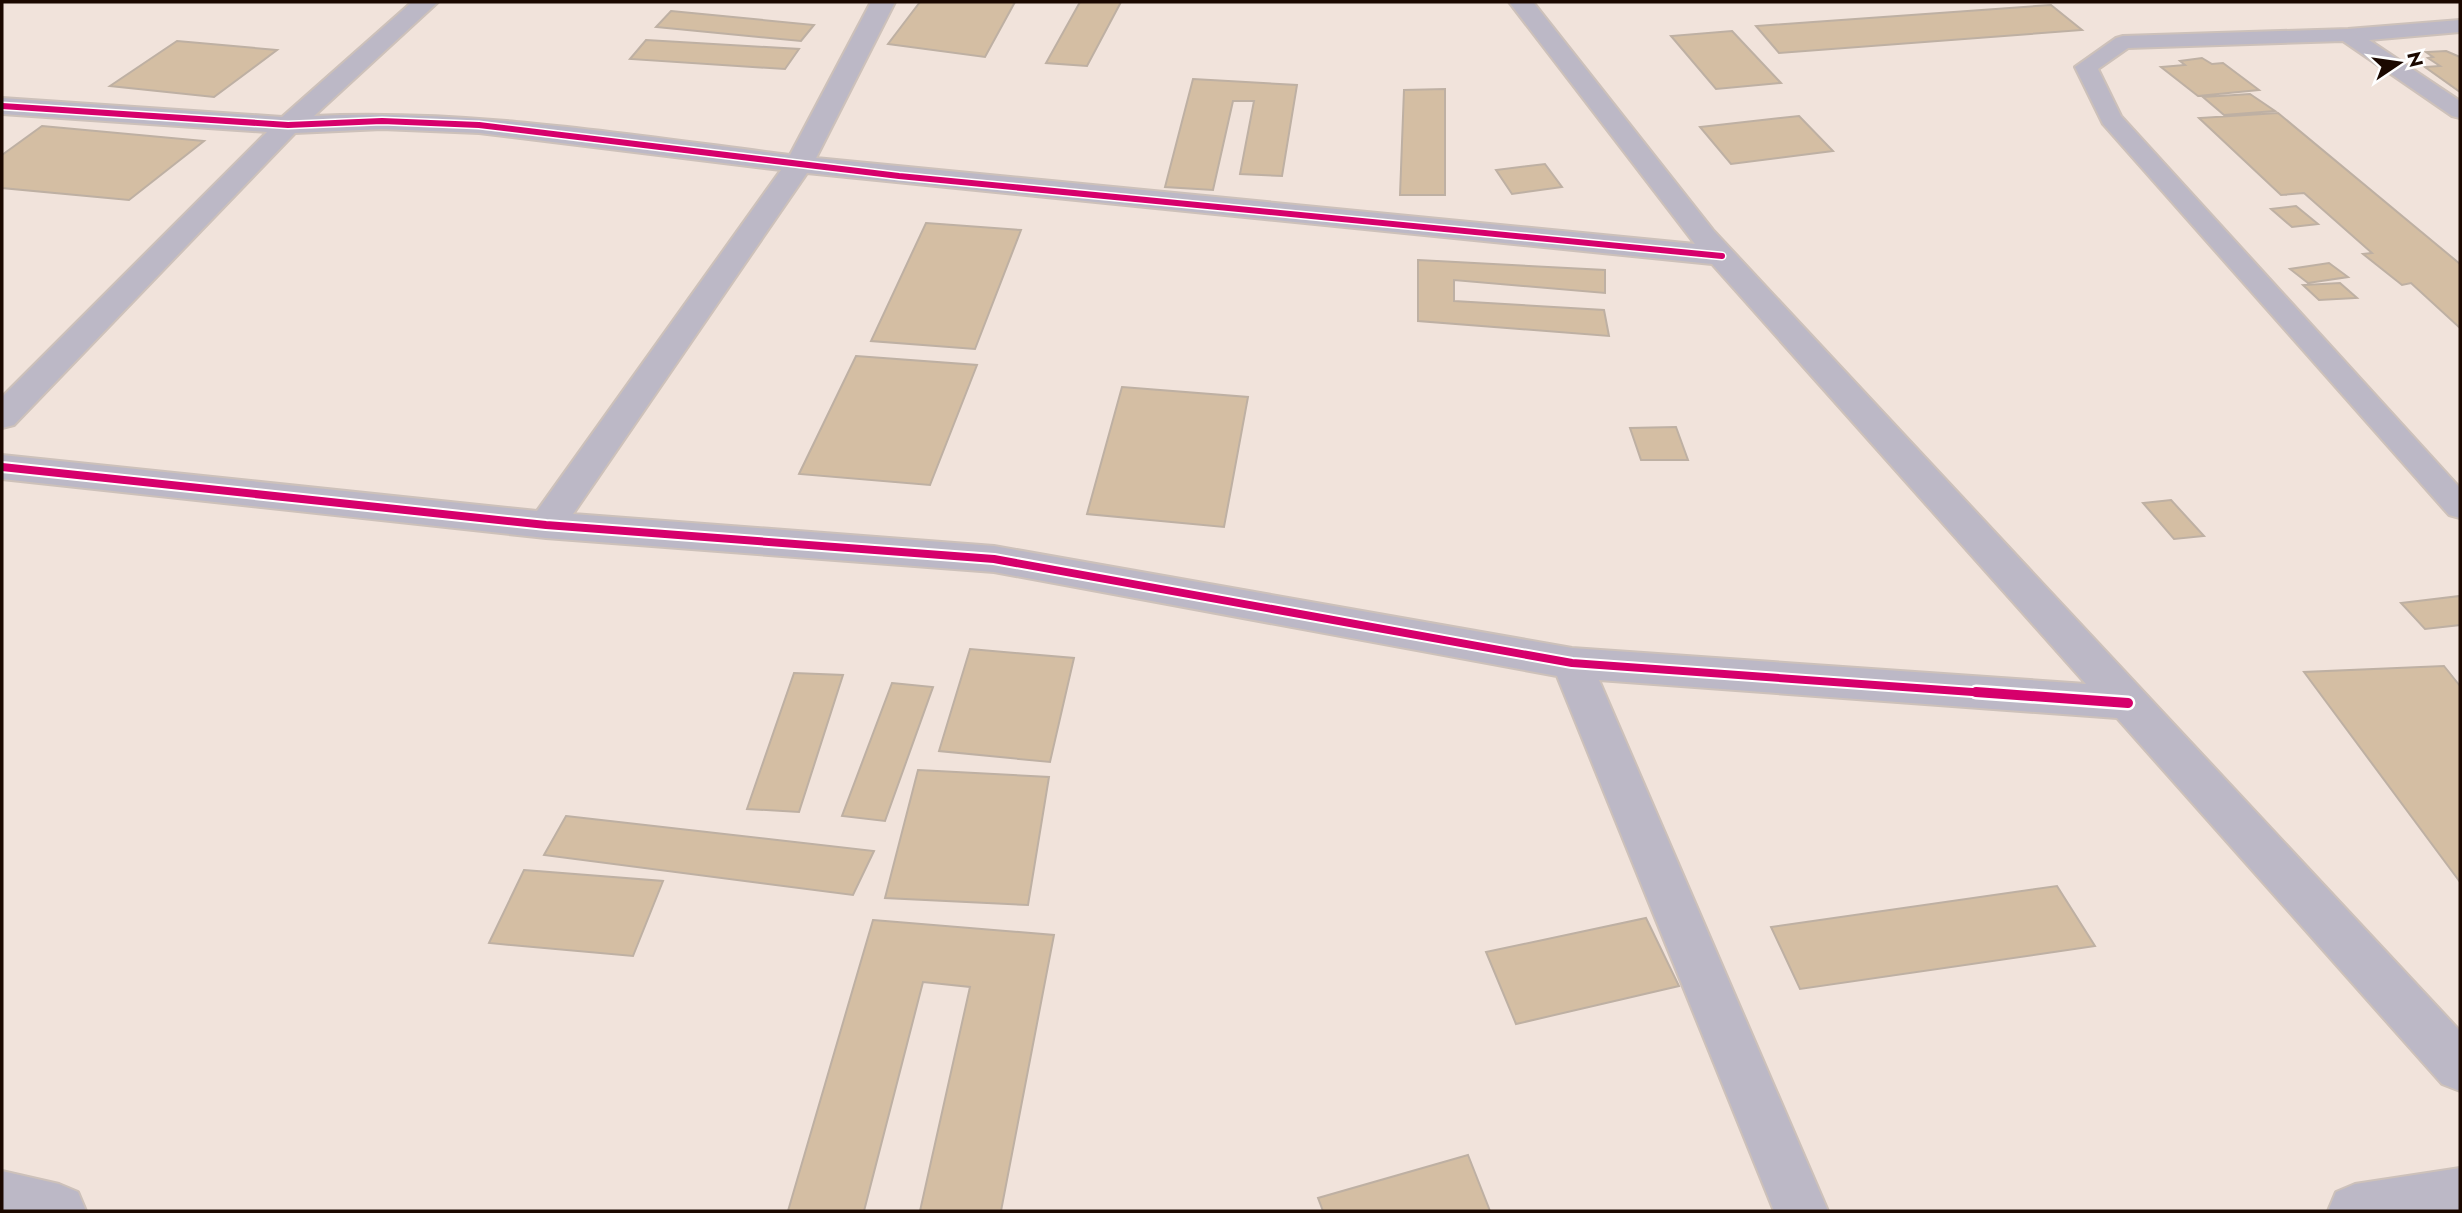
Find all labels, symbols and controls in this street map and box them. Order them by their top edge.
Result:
north arrow [2364,28,2434,98]
text: N [2400,49,2430,70]

